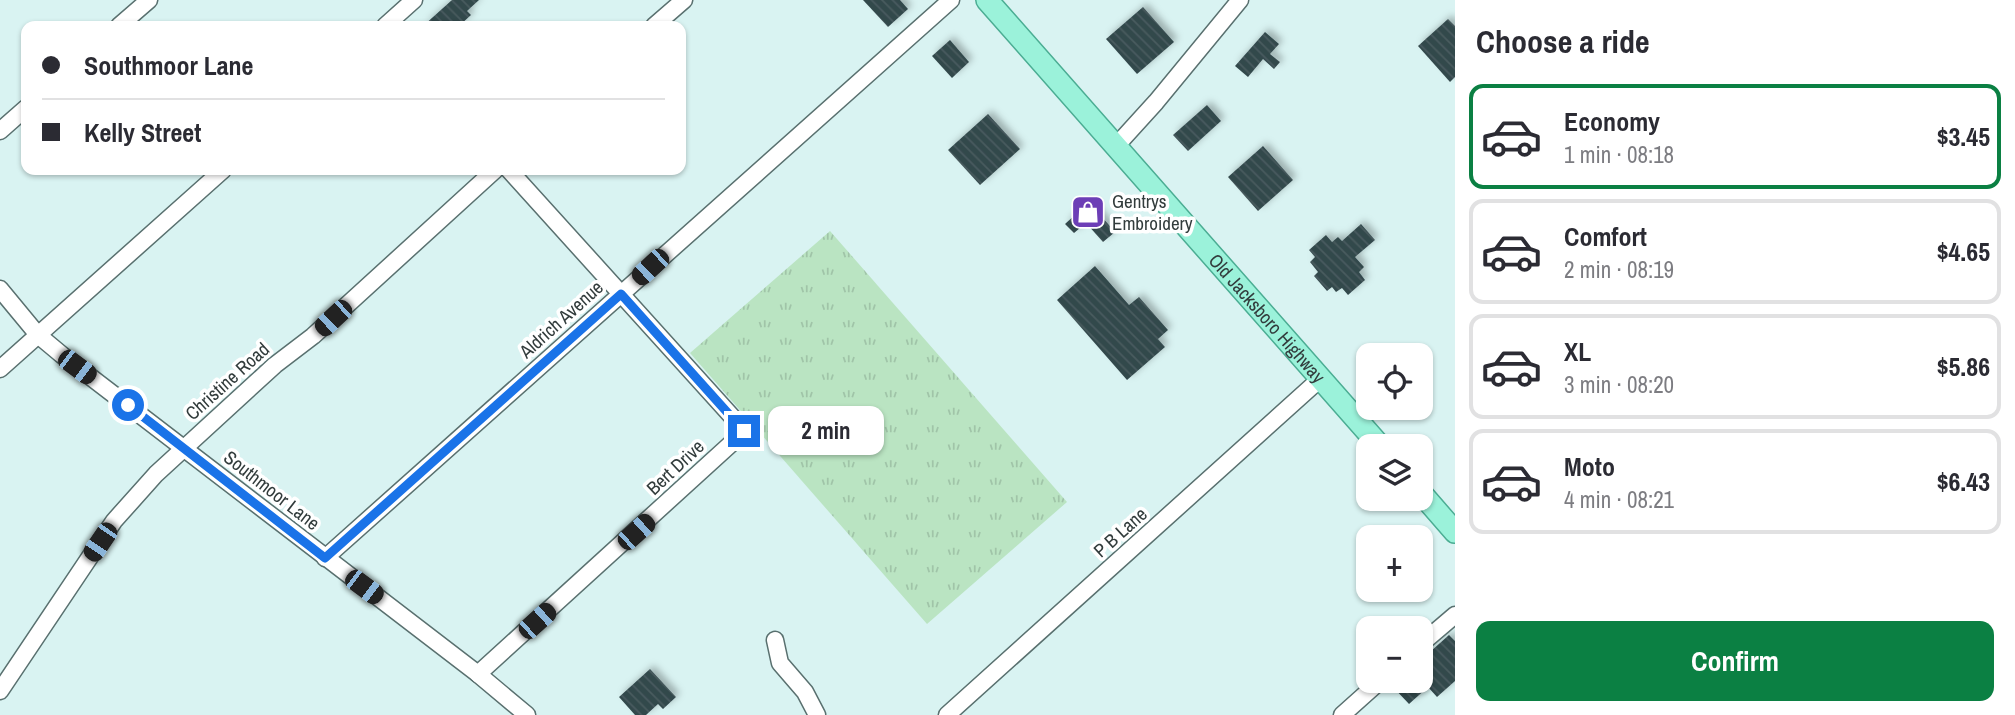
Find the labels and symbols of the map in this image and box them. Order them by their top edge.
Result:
place label: Gentrys Embroidery [1112,188,1193,236]
shop icon: Gentrys Embroidery [1069,193,1107,231]
car [628,245,673,289]
street label: Old Jacksboro Highway [1203,248,1332,389]
street label: Aldrich Avenue [513,274,609,364]
car [311,296,356,340]
street label: Christine Road [179,336,275,426]
car [54,346,101,388]
route start [112,389,144,421]
callout: 2 min [768,406,884,456]
route end [728,415,760,447]
street label: Bert Drive [640,434,710,500]
street label: Southmoor Lane [219,444,325,536]
street label: P B Lane [1088,501,1152,563]
car [614,510,659,554]
car [80,519,121,565]
car [341,566,388,608]
car [515,599,560,643]

